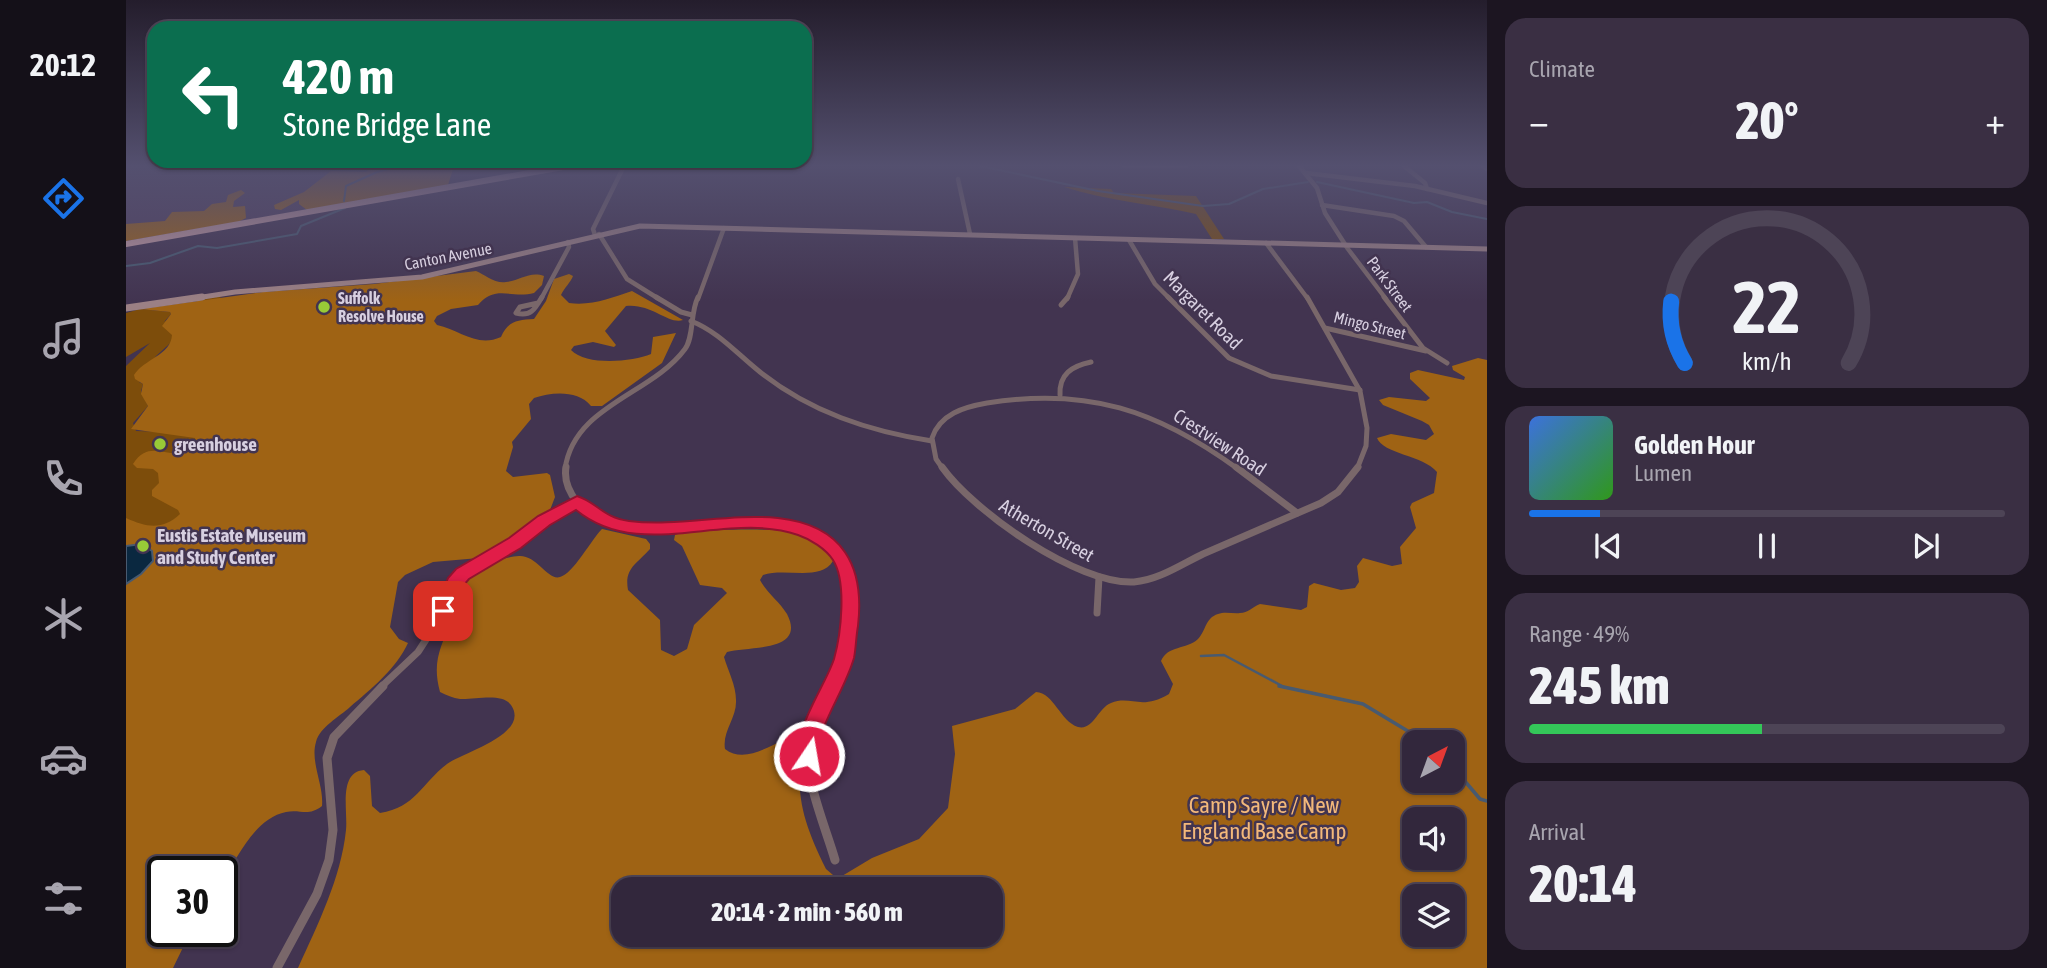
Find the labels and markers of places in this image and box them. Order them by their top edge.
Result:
place label: Suffolk Resolve House [338,289,424,325]
marker: Suffolk Resolve House [316,299,332,315]
place label: greenhouse [174,433,257,455]
marker: greenhouse [152,436,168,452]
place label: Eustis Estate Museum and Study Center [157,524,306,568]
marker: Eustis Estate Museum and Study Center [135,538,151,554]
pin [413,581,473,641]

